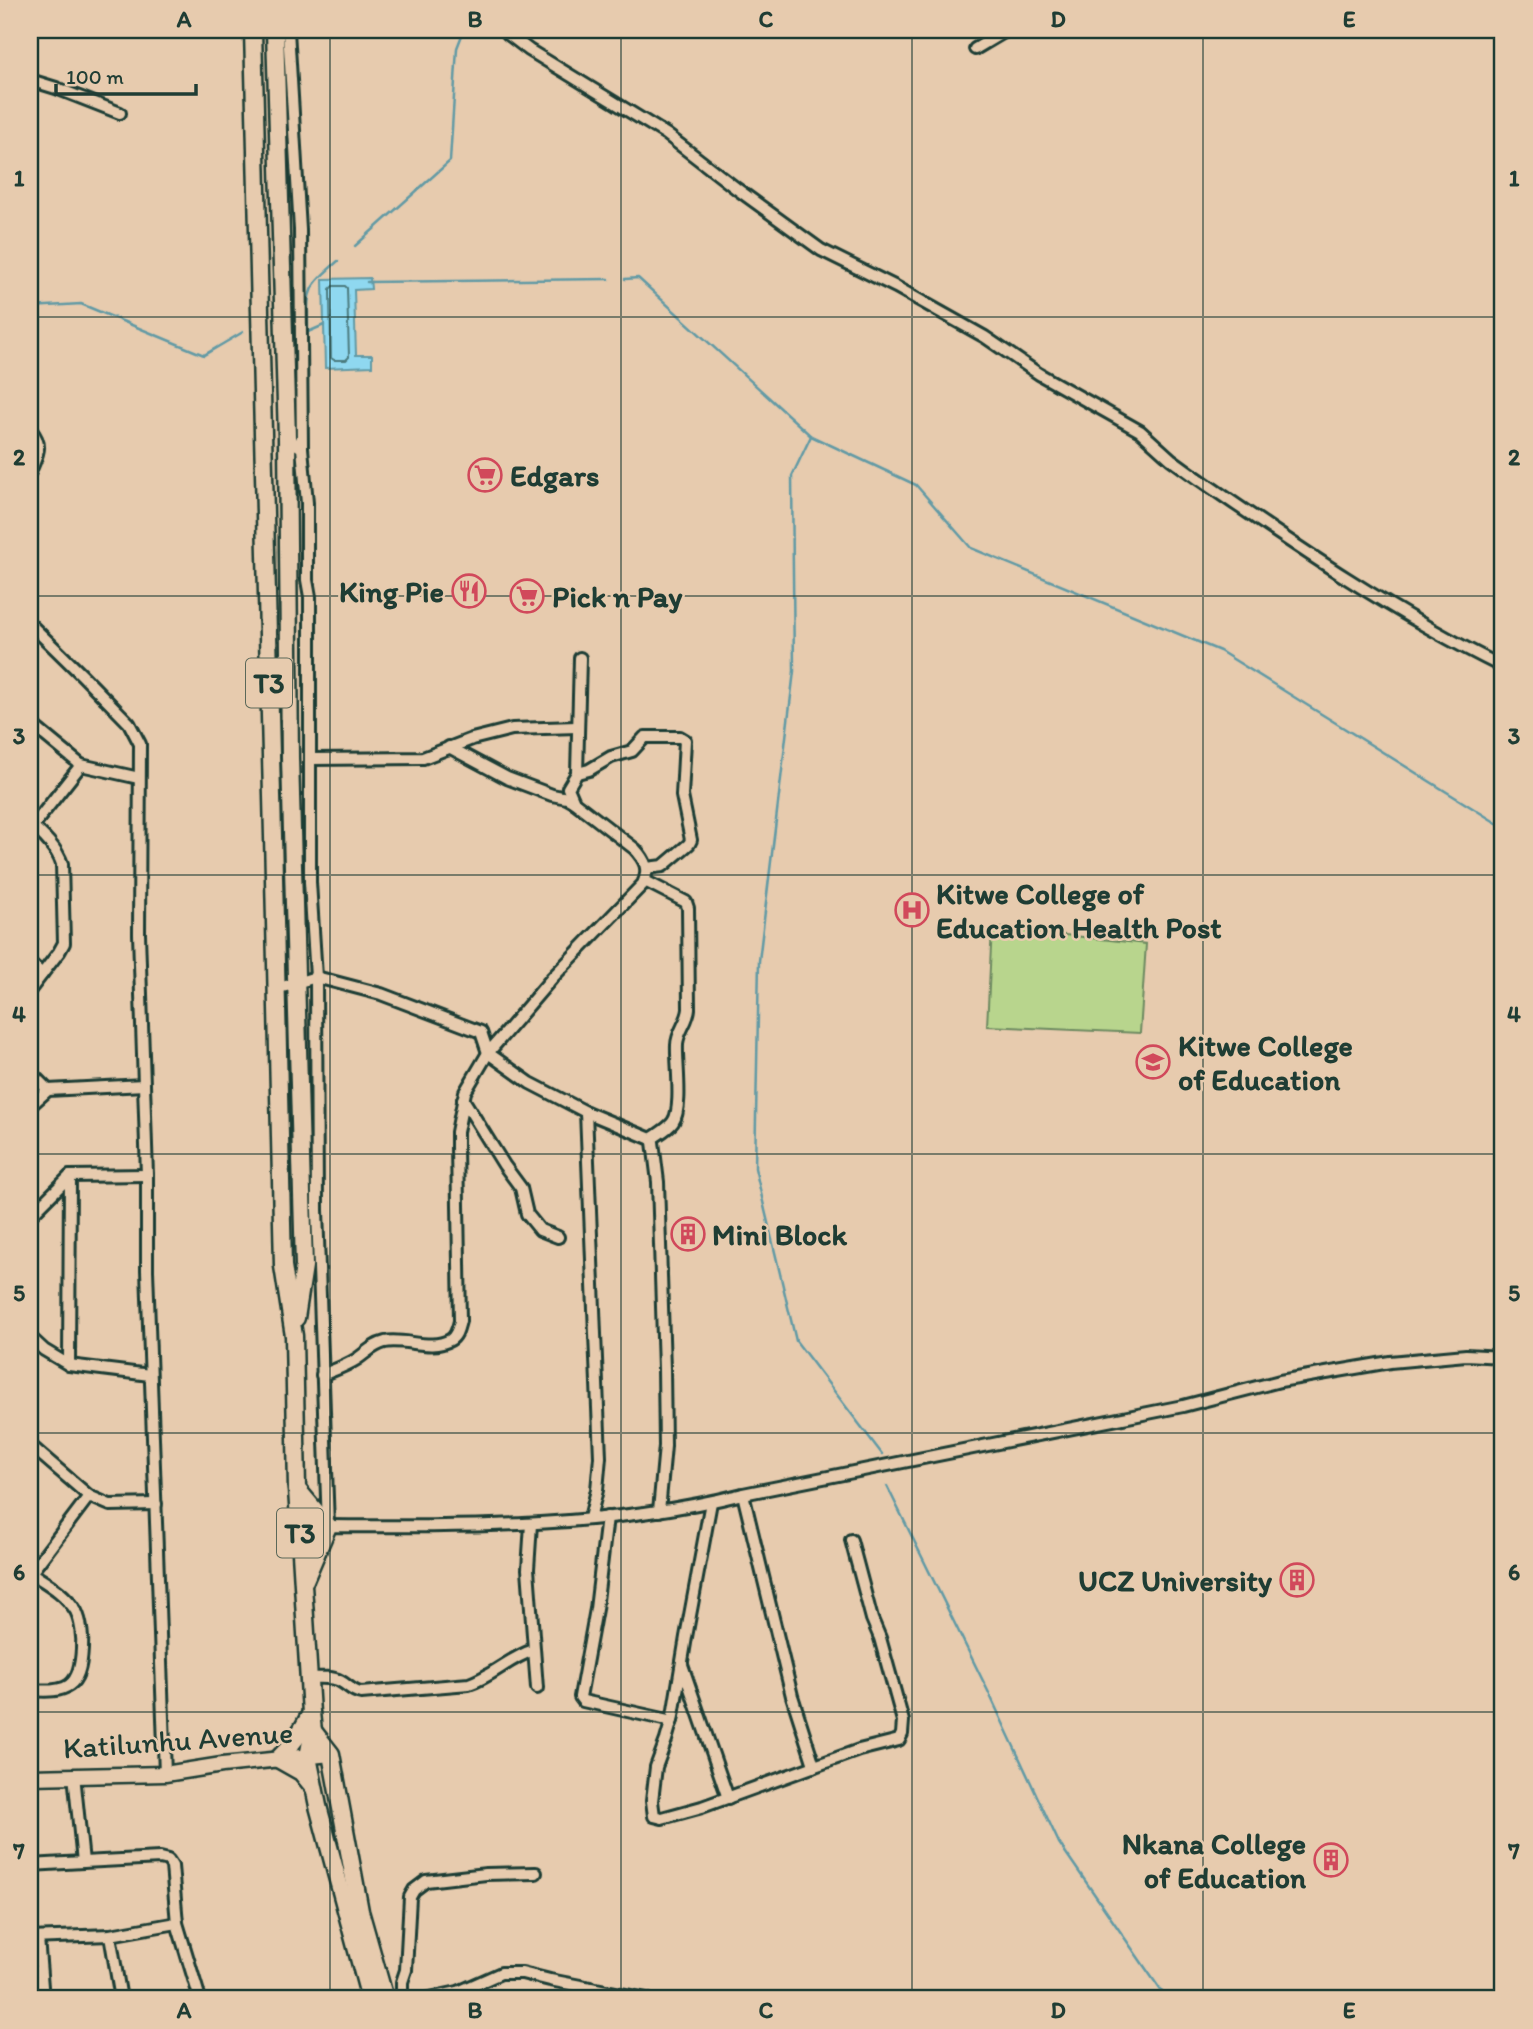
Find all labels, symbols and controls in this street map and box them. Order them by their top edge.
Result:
text: A [176,5,192,33]
text: B [468,5,483,33]
text: C [759,5,774,33]
text: D [1050,5,1066,33]
text: E [1343,5,1356,33]
scale bar [56,52,196,96]
text: 100 m [66,64,124,89]
text: 1 [14,164,25,192]
text: 1 [1509,164,1520,192]
text: 2 [13,443,26,471]
text: 2 [1508,443,1521,471]
supermarket icon: Edgars [466,456,504,494]
place label: Edgars [510,457,599,494]
restaurant icon: King Pie [450,572,488,610]
place label: King Pie [339,573,444,610]
supermarket icon: Pick n Pay [508,577,546,615]
place label: Pick n Pay [552,578,683,615]
road number: T3 [246,658,292,708]
text: 3 [13,722,26,750]
text: 3 [1508,722,1521,750]
place label: Kitwe College of Education Health Post [936,875,1222,946]
hospital icon: Kitwe College of Education Health Post [893,891,931,929]
text: 4 [12,1000,26,1028]
text: 4 [1507,1000,1521,1028]
place label: Kitwe College of Education [1178,1027,1353,1098]
school or university icon: Kitwe College of Education [1134,1043,1172,1081]
building icon: Mini Block [669,1215,707,1253]
place label: Mini Block [712,1216,847,1253]
text: 5 [13,1279,25,1307]
text: 5 [1508,1279,1520,1307]
road number: T3 [277,1508,323,1558]
text: 6 [13,1558,25,1586]
text: 6 [1508,1558,1520,1586]
building icon: UCZ University [1278,1561,1316,1599]
place label: UCZ University [1078,1562,1273,1599]
street label: Katilunhu Avenue [62,1714,294,1766]
place label: Nkana College of Education [1122,1825,1307,1896]
text: 7 [12,1837,25,1865]
text: 7 [1507,1837,1520,1865]
building icon: Nkana College of Education [1312,1841,1350,1879]
text: A [176,1996,192,2024]
text: B [468,1996,483,2024]
text: C [759,1996,774,2024]
text: D [1050,1996,1066,2024]
text: E [1343,1996,1356,2024]

